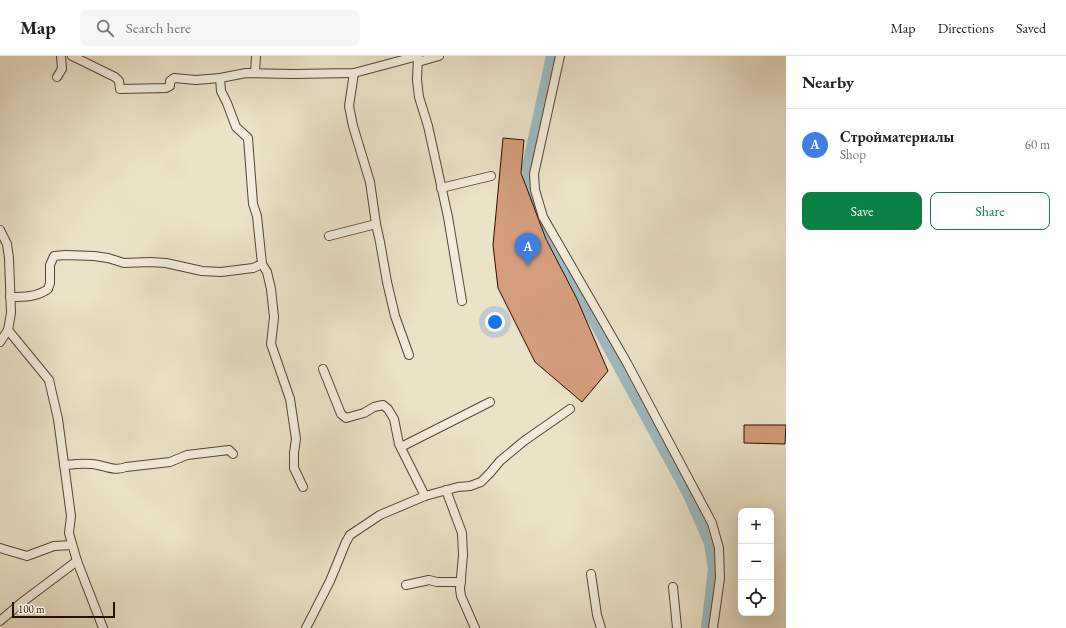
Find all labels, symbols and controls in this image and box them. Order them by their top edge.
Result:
search box [80,10,360,46]
text: Map [20,15,56,40]
icon: search [94,17,116,39]
text: Search here [126,18,191,37]
text: Map [890,19,916,37]
text: Directions [938,19,994,37]
text: Saved [1016,19,1046,37]
text: Nearby [802,71,854,93]
text: Стройматериалы [840,127,954,146]
text: A [810,136,820,153]
text: 60 m [1025,136,1050,153]
text: Shop [840,146,866,163]
button: Save [802,192,922,230]
button: Share [930,192,1050,230]
pin: A [515,233,541,266]
your location [485,312,505,332]
map controls [738,508,774,616]
button: + [738,508,774,544]
button: − [738,544,774,580]
button: locate [738,580,774,616]
scale bar [12,600,115,619]
text: 100 m [18,602,45,616]

